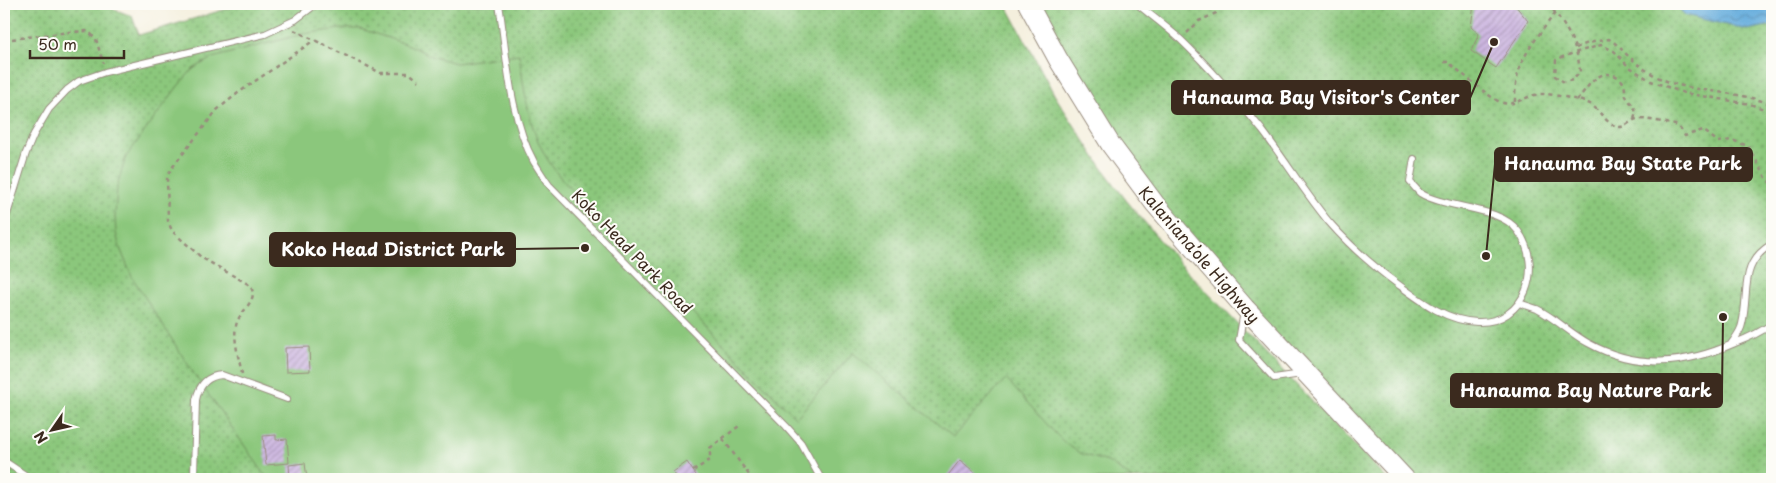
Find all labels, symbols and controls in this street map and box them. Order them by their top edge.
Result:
scale bar [30,28,124,60]
text: 50 m [38,32,77,55]
callout: Hanauma Bay Visitor's Center [1172,81,1470,114]
text: Hanauma Bay Visitor's Center [1182,83,1460,110]
callout: Hanauma Bay State Park [1495,148,1752,181]
text: Hanauma Bay State Park [1504,149,1742,176]
street label: Kalaniana’ole Highway [1134,180,1266,328]
street label: Koko Head Park Road [567,183,699,319]
callout: Koko Head District Park [270,233,515,266]
text: Koko Head District Park [281,235,505,262]
callout: Hanauma Bay Nature Park [1451,374,1722,407]
text: Hanauma Bay Nature Park [1460,376,1712,403]
north arrow [28,406,78,456]
text: N [29,427,53,448]

